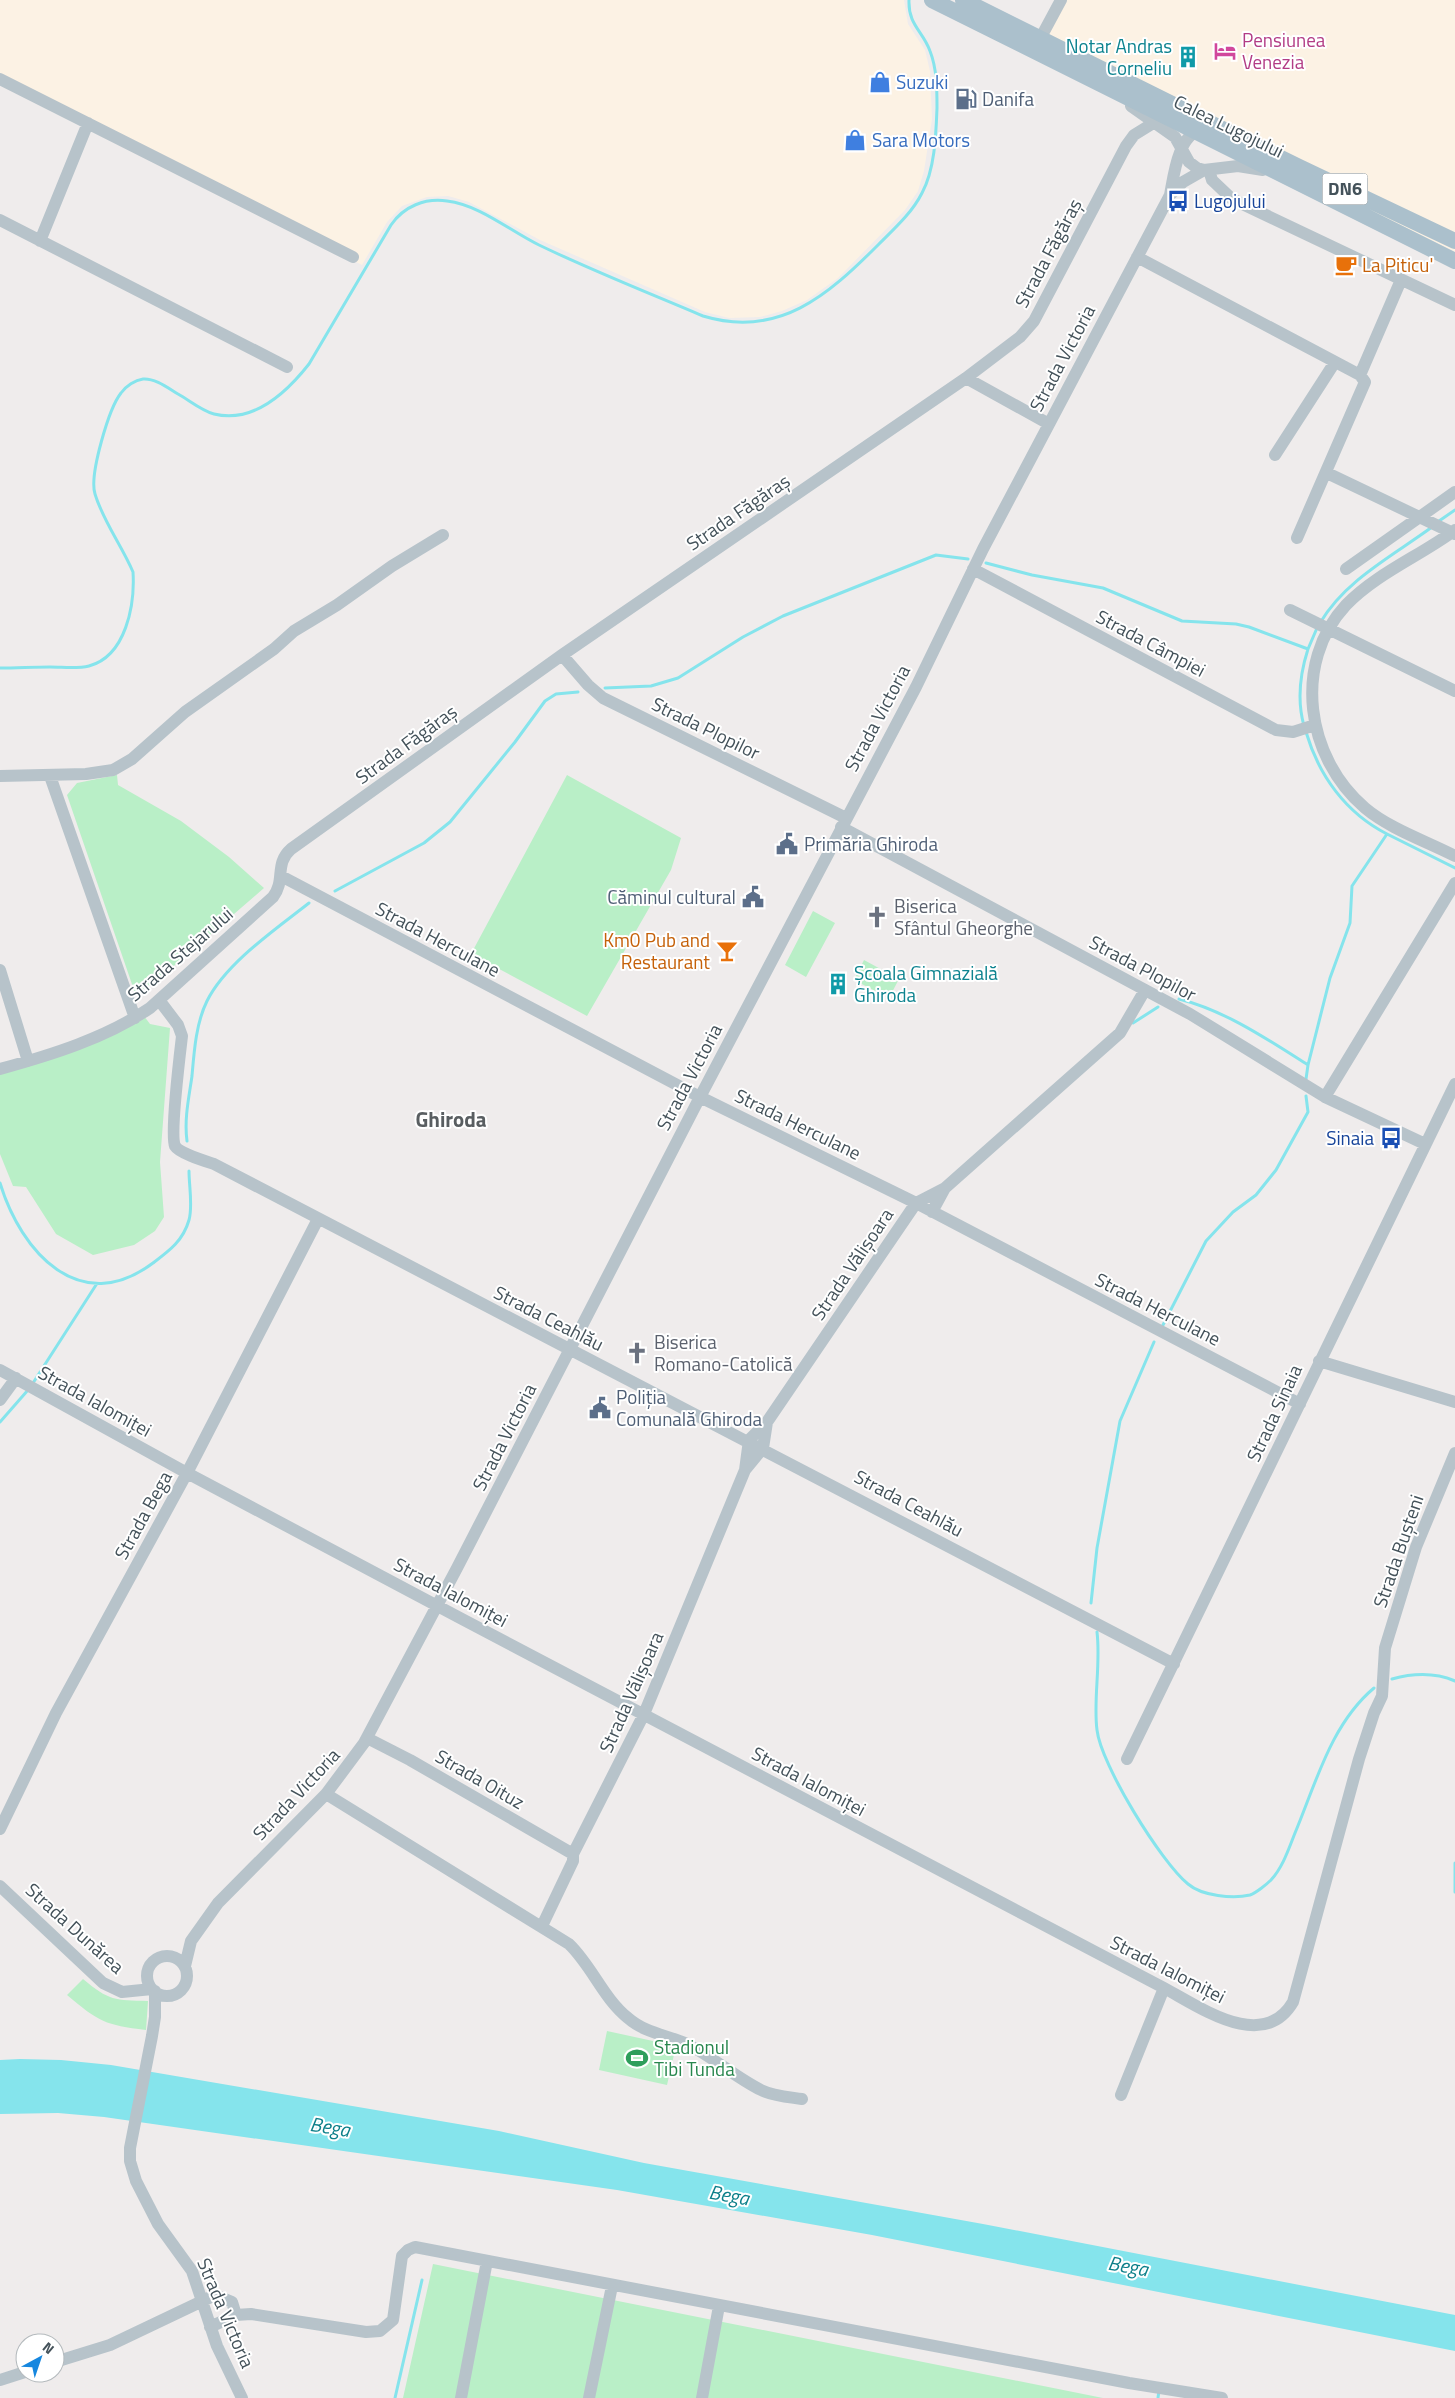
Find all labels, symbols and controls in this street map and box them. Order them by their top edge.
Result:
place label: Pensiunea Venezia [1242,25,1326,76]
place label: Notar Andras Corneliu [1066,31,1172,82]
hotel icon: Pensiunea Venezia [1212,38,1238,64]
building icon: Notar Andras Corneliu [1175,44,1201,70]
place label: Suzuki [896,67,948,96]
shop icon: Suzuki [867,69,893,95]
place label: Danifa [982,84,1034,113]
fuel station icon: Danifa [953,86,979,112]
street label: Calea Lugojului [1169,86,1289,165]
place label: Sara Motors [872,125,970,154]
shop icon: Sara Motors [842,127,868,153]
road number: DN6 [1322,173,1368,204]
place label: Lugojului [1194,186,1266,215]
bus stop icon: Lugojului [1165,188,1191,214]
street label: Strada Făgăraș [1007,193,1089,312]
place label: La Piticu' [1362,250,1433,279]
cafe icon: La Piticu' [1333,252,1359,278]
street label: Strada Victoria [1021,299,1102,416]
street label: Strada Făgăraș [680,466,796,557]
street label: Strada Câmpiei [1091,602,1211,684]
street label: Strada Victoria [836,659,917,776]
street label: Strada Plopilor [647,689,766,767]
street label: Strada Făgăraș [349,697,463,791]
place label: Primăria Ghiroda [804,829,938,858]
public building icon: Primăria Ghiroda [774,831,800,857]
place label: Căminul cultural [607,882,736,911]
public building icon: Căminul cultural [740,884,766,910]
place label: Biserica Sfântul Gheorghe [894,891,1033,942]
street label: Strada Herculane [371,893,506,984]
street label: Strada Stejarului [120,899,239,1008]
church icon: Biserica Sfântul Gheorghe [864,904,890,930]
place label: Km0 Pub and Restaurant [603,925,710,976]
street label: Strada Plopilor [1085,927,1202,1008]
bar icon: Km0 Pub and Restaurant [714,938,740,964]
place label: Școala Gimnazială Ghiroda [854,958,998,1009]
building icon: Școala Gimnazială Ghiroda [825,971,851,997]
street label: Strada Victoria [648,1018,729,1135]
street label: Strada Herculane [730,1080,866,1167]
district label: Ghiroda [415,1103,487,1135]
place label: Sinaia [1326,1123,1374,1152]
bus stop icon: Sinaia [1378,1125,1404,1151]
street label: Strada Vălișoara [803,1201,900,1326]
street label: Strada Herculane [1090,1264,1226,1353]
street label: Strada Ceahlău [489,1277,609,1358]
place label: Biserica Romano-Catolică [654,1327,793,1378]
church icon: Biserica Romano-Catolică [624,1340,650,1366]
street label: Strada Ialomiței [33,1357,157,1444]
street label: Strada Sinaia [1238,1359,1309,1466]
street label: Strada Victoria [464,1378,543,1496]
place label: Poliția Comunală Ghiroda [616,1382,763,1433]
public building icon: Poliția Comunală Ghiroda [587,1395,613,1421]
street label: Strada Ceahlău [849,1462,969,1544]
street label: Strada Bega [106,1465,179,1564]
street label: Strada Bușteni [1365,1490,1430,1611]
street label: Strada Ialomiței [389,1549,514,1634]
street label: Strada Vălișoara [591,1626,670,1757]
street label: Strada Ialomiței [747,1738,872,1823]
street label: Strada Victoria [245,1741,346,1846]
street label: Strada Oituz [430,1741,530,1816]
street label: Strada Dunărea [19,1875,132,1980]
street label: Strada Ialomiței [1106,1927,1231,2010]
place label: Stadionul Tibi Tunda [654,2032,735,2083]
sports icon: Stadionul Tibi Tunda [624,2045,650,2071]
water label: Bega [308,2108,353,2145]
water label: Bega [707,2176,753,2213]
water label: Bega [1106,2247,1152,2284]
street label: Strada Victoria [190,2253,263,2373]
north arrow [15,2333,65,2383]
text: N [38,2336,59,2359]

